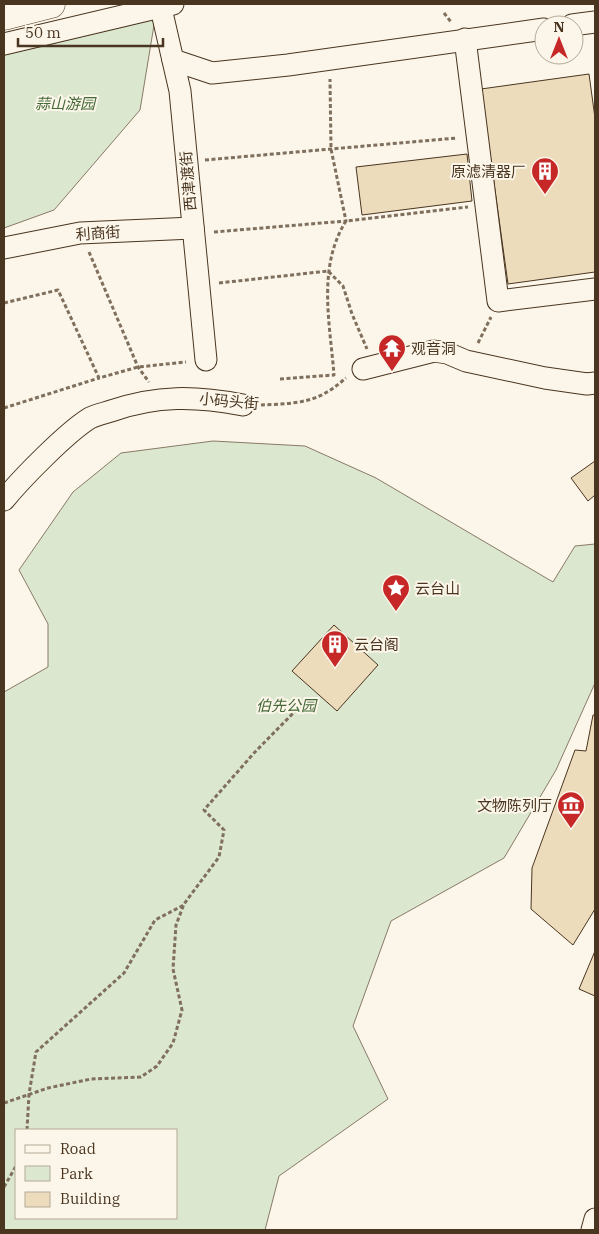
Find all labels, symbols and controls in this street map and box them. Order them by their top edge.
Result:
scale bar [18,15,162,47]
north arrow [534,15,584,65]
text: N [553,18,565,36]
text: 50 m [25,23,61,42]
park label: 蒜山游园 [35,94,97,113]
street label: 西津渡街 [176,150,200,212]
building icon: 原滤清器厂 [530,156,560,195]
place label: 原滤清器厂 [451,162,526,181]
street label: 利商街 [75,222,121,244]
temple icon: 观音洞 [377,333,407,372]
place label: 观音洞 [411,339,456,358]
street label: 小码头街 [198,389,260,413]
place icon: 云台山 [381,573,411,612]
place label: 云台山 [415,579,460,598]
building icon: 云台阁 [320,629,350,668]
place label: 云台阁 [354,635,399,654]
park label: 伯先公园 [256,696,318,715]
museum icon: 文物陈列厅 [556,790,586,829]
place label: 文物陈列厅 [477,796,552,815]
legend [15,1129,178,1219]
text: Road [60,1139,96,1158]
text: Park [60,1164,93,1183]
text: Building [60,1189,120,1208]

